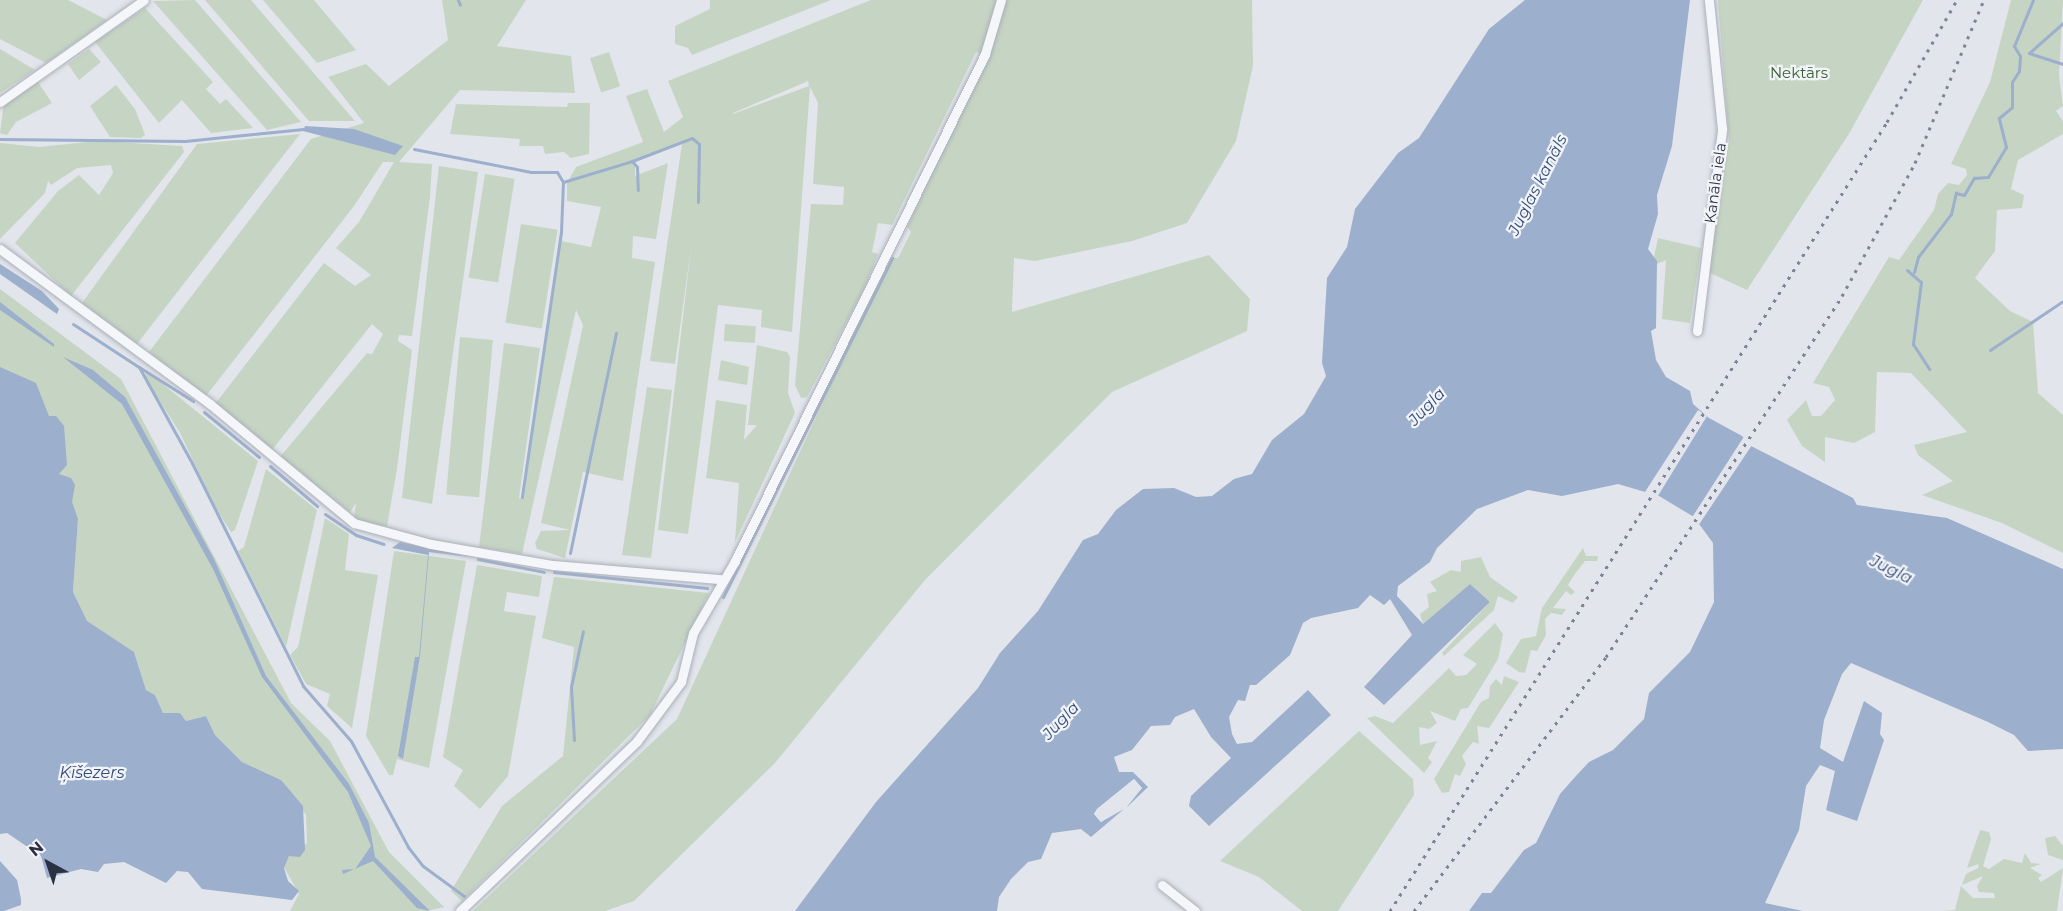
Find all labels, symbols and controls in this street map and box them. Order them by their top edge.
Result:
park label: Nektārs [1770,64,1828,82]
water label: Juglas kanāls [1504,131,1572,239]
street label: Kanāla iela [1700,142,1730,224]
water label: Jugla [1405,384,1449,430]
water label: Jugla [1867,552,1915,588]
water label: Jugla [1039,698,1083,744]
water label: Ķīšezers [60,763,124,783]
north arrow [18,833,78,893]
text: N [25,837,47,860]

